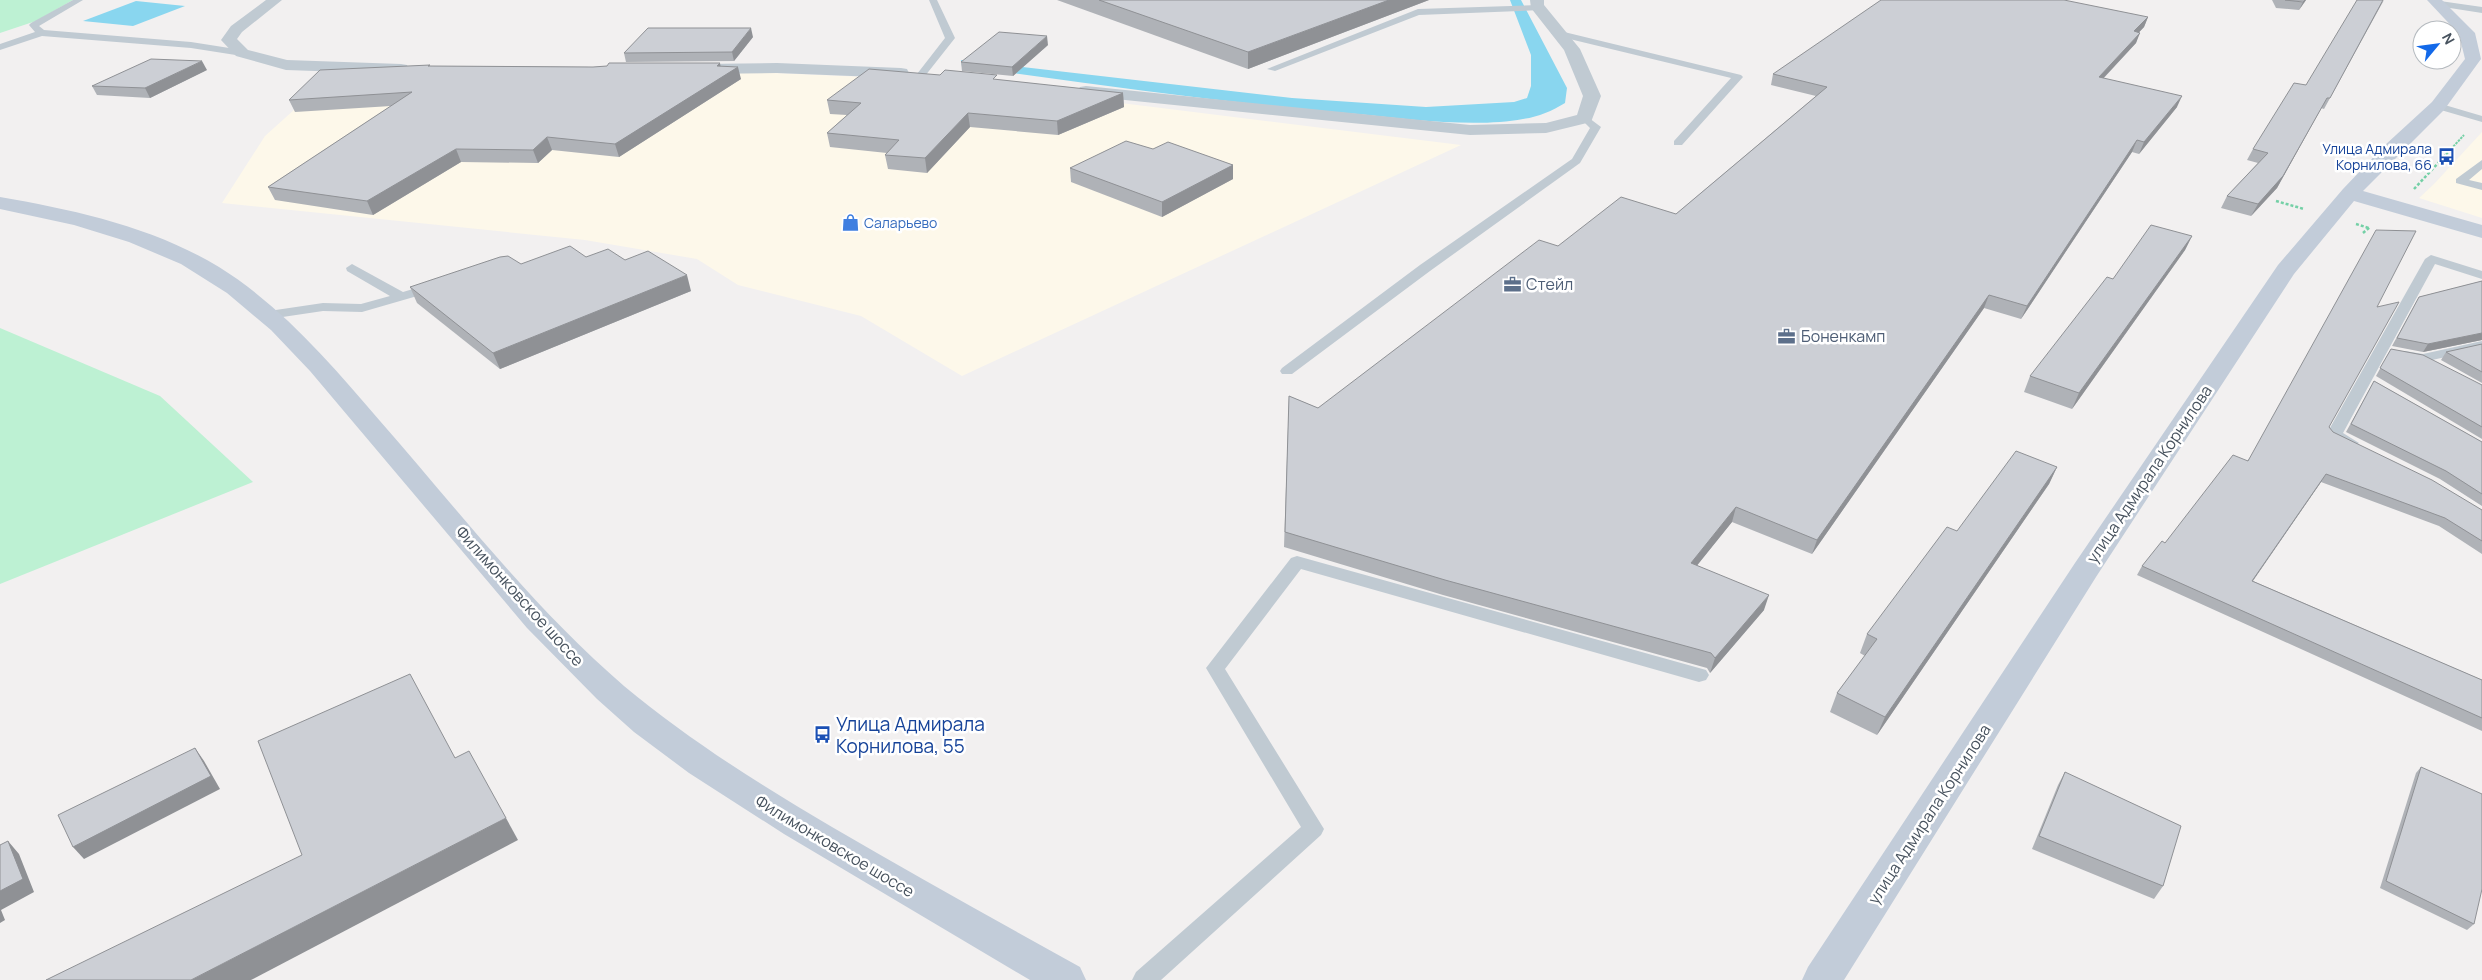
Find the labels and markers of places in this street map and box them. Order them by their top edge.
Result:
place label: Улица Адмирала Корнилова, 66 [2322,139,2432,174]
bus stop icon: Улица Адмирала Корнилова, 66 [2436,146,2456,166]
shop icon: Саларьево [840,212,860,232]
place label: Саларьево [864,213,937,232]
place label: Стейл [1526,273,1573,295]
office icon: Стейл [1502,274,1522,294]
place label: Боненкамп [1801,325,1885,347]
office icon: Боненкамп [1777,326,1797,346]
place label: Улица Адмирала Корнилова, 55 [836,711,985,759]
bus stop icon: Улица Адмирала Корнилова, 55 [812,725,832,745]

